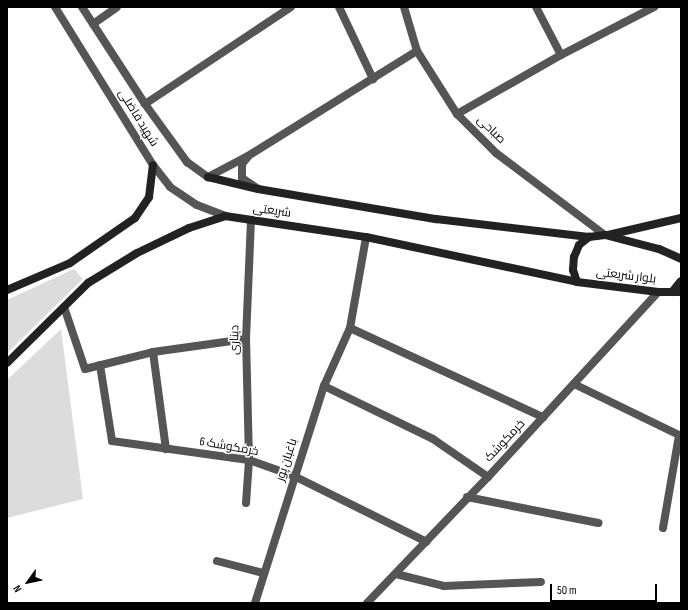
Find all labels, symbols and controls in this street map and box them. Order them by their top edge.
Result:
street label: شهید فاضلی [115,87,161,149]
street label: صباحی [474,113,508,147]
street label: شریعتی [252,201,292,221]
street label: بلوار شریعتی [595,265,657,287]
street label: دیناری [228,325,242,355]
street label: خرمکوشک [482,417,528,465]
street label: خرمکوشک 6 [198,435,260,459]
street label: باغبان پور [273,437,301,483]
north arrow [8,562,48,602]
scale bar [552,576,659,602]
text: N [10,583,25,595]
text: 50 m [557,583,577,598]

